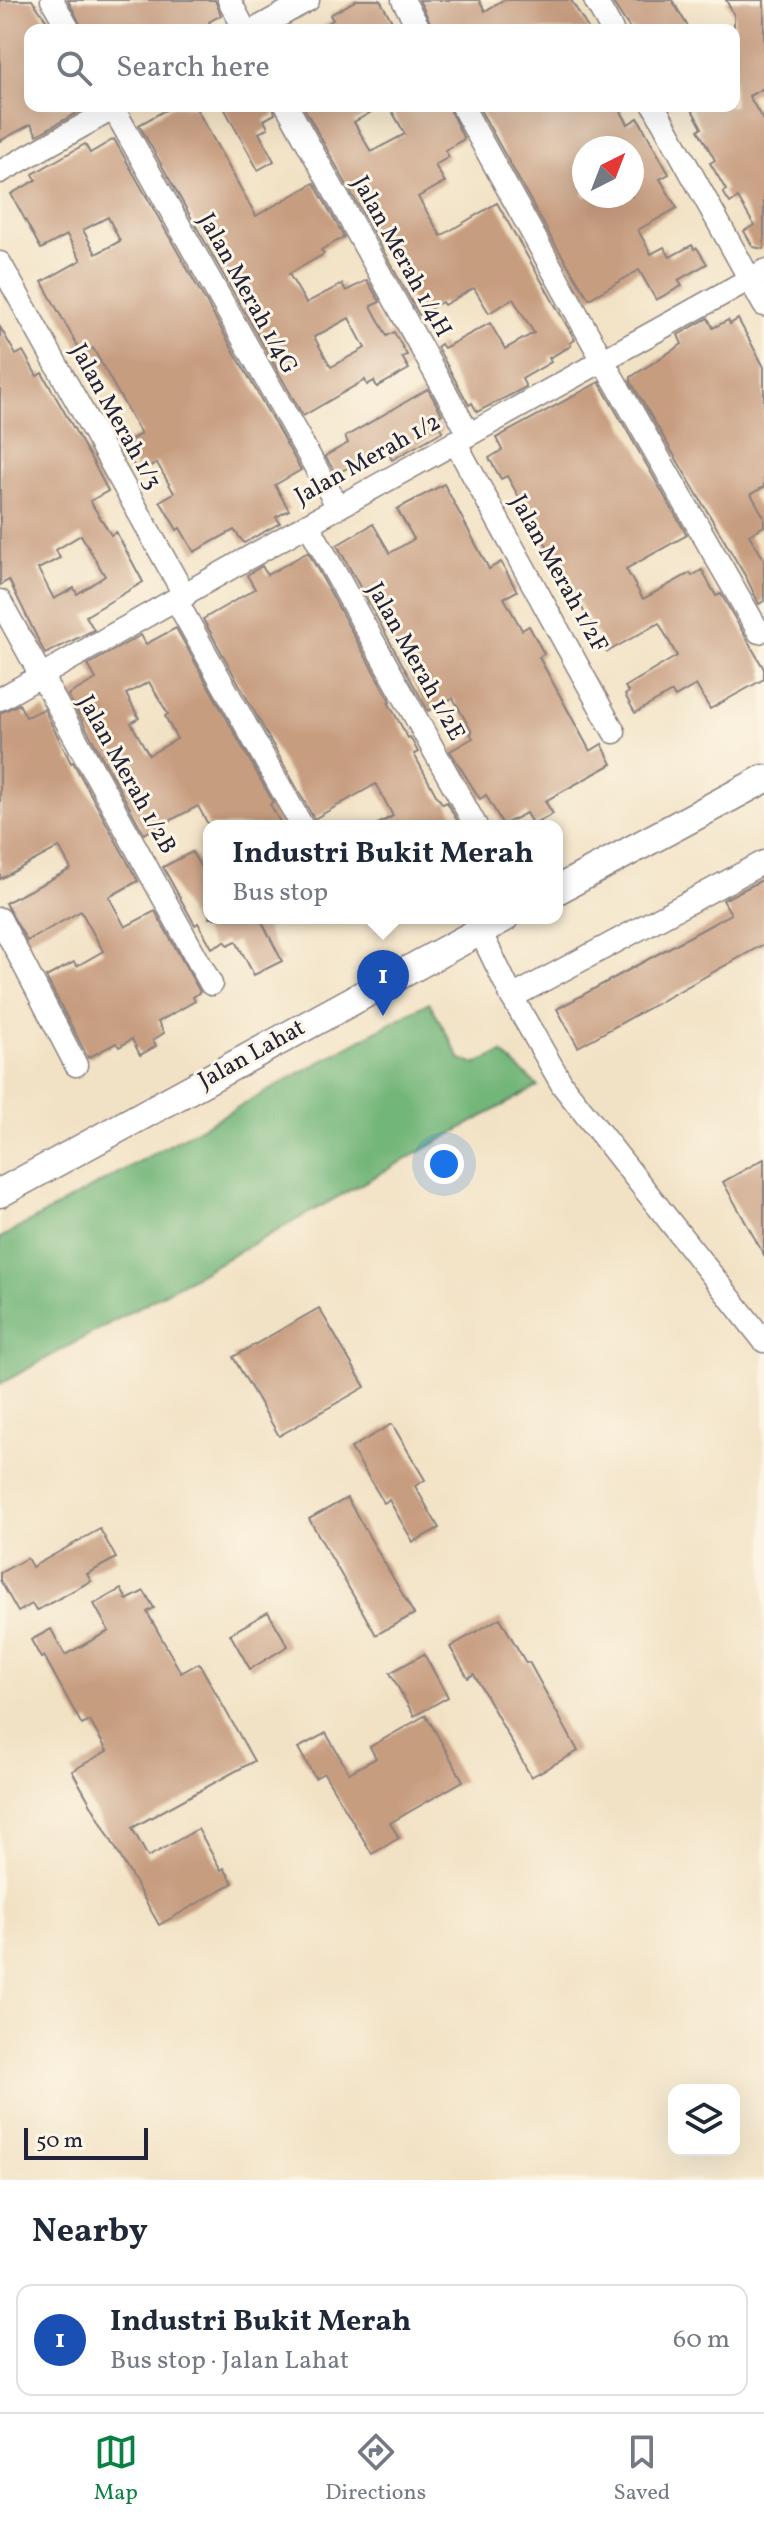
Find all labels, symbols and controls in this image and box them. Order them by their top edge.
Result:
search box [24,24,740,112]
icon: search [52,46,96,90]
text: Search here [116,47,270,89]
north arrow [572,136,644,208]
street label: Jalan Merah 1/4H [343,170,459,344]
street label: Jalan Merah 1/4G [189,207,305,381]
street label: Jalan Merah 1/3 [61,338,169,496]
street label: Jalan Merah 1/2 [289,406,447,514]
street label: Jalan Merah 1/2F [501,489,615,659]
street label: Jalan Merah 1/2E [357,577,473,747]
street label: Jalan Merah 1/2B [68,689,184,861]
popup [203,820,563,924]
text: Industri Bukit Merah [232,833,534,875]
text: Bus stop [232,875,328,911]
pin: 1 [357,950,409,1016]
street label: Jalan Lahat [192,1012,312,1098]
your location [424,1144,464,1184]
map controls [668,2084,740,2156]
button: layers [668,2084,740,2156]
scale bar [24,2124,148,2160]
text: 50 m [36,2126,83,2157]
text: Nearby [32,2209,148,2256]
text: Industri Bukit Merah [110,2301,411,2343]
text: 1 [55,2322,65,2358]
text: 60 m [673,2322,730,2358]
text: Bus stop · Jalan Lahat [110,2343,349,2379]
tab: Map [94,2430,138,2509]
tab: Directions [325,2430,426,2509]
tab: Saved [614,2430,670,2509]

